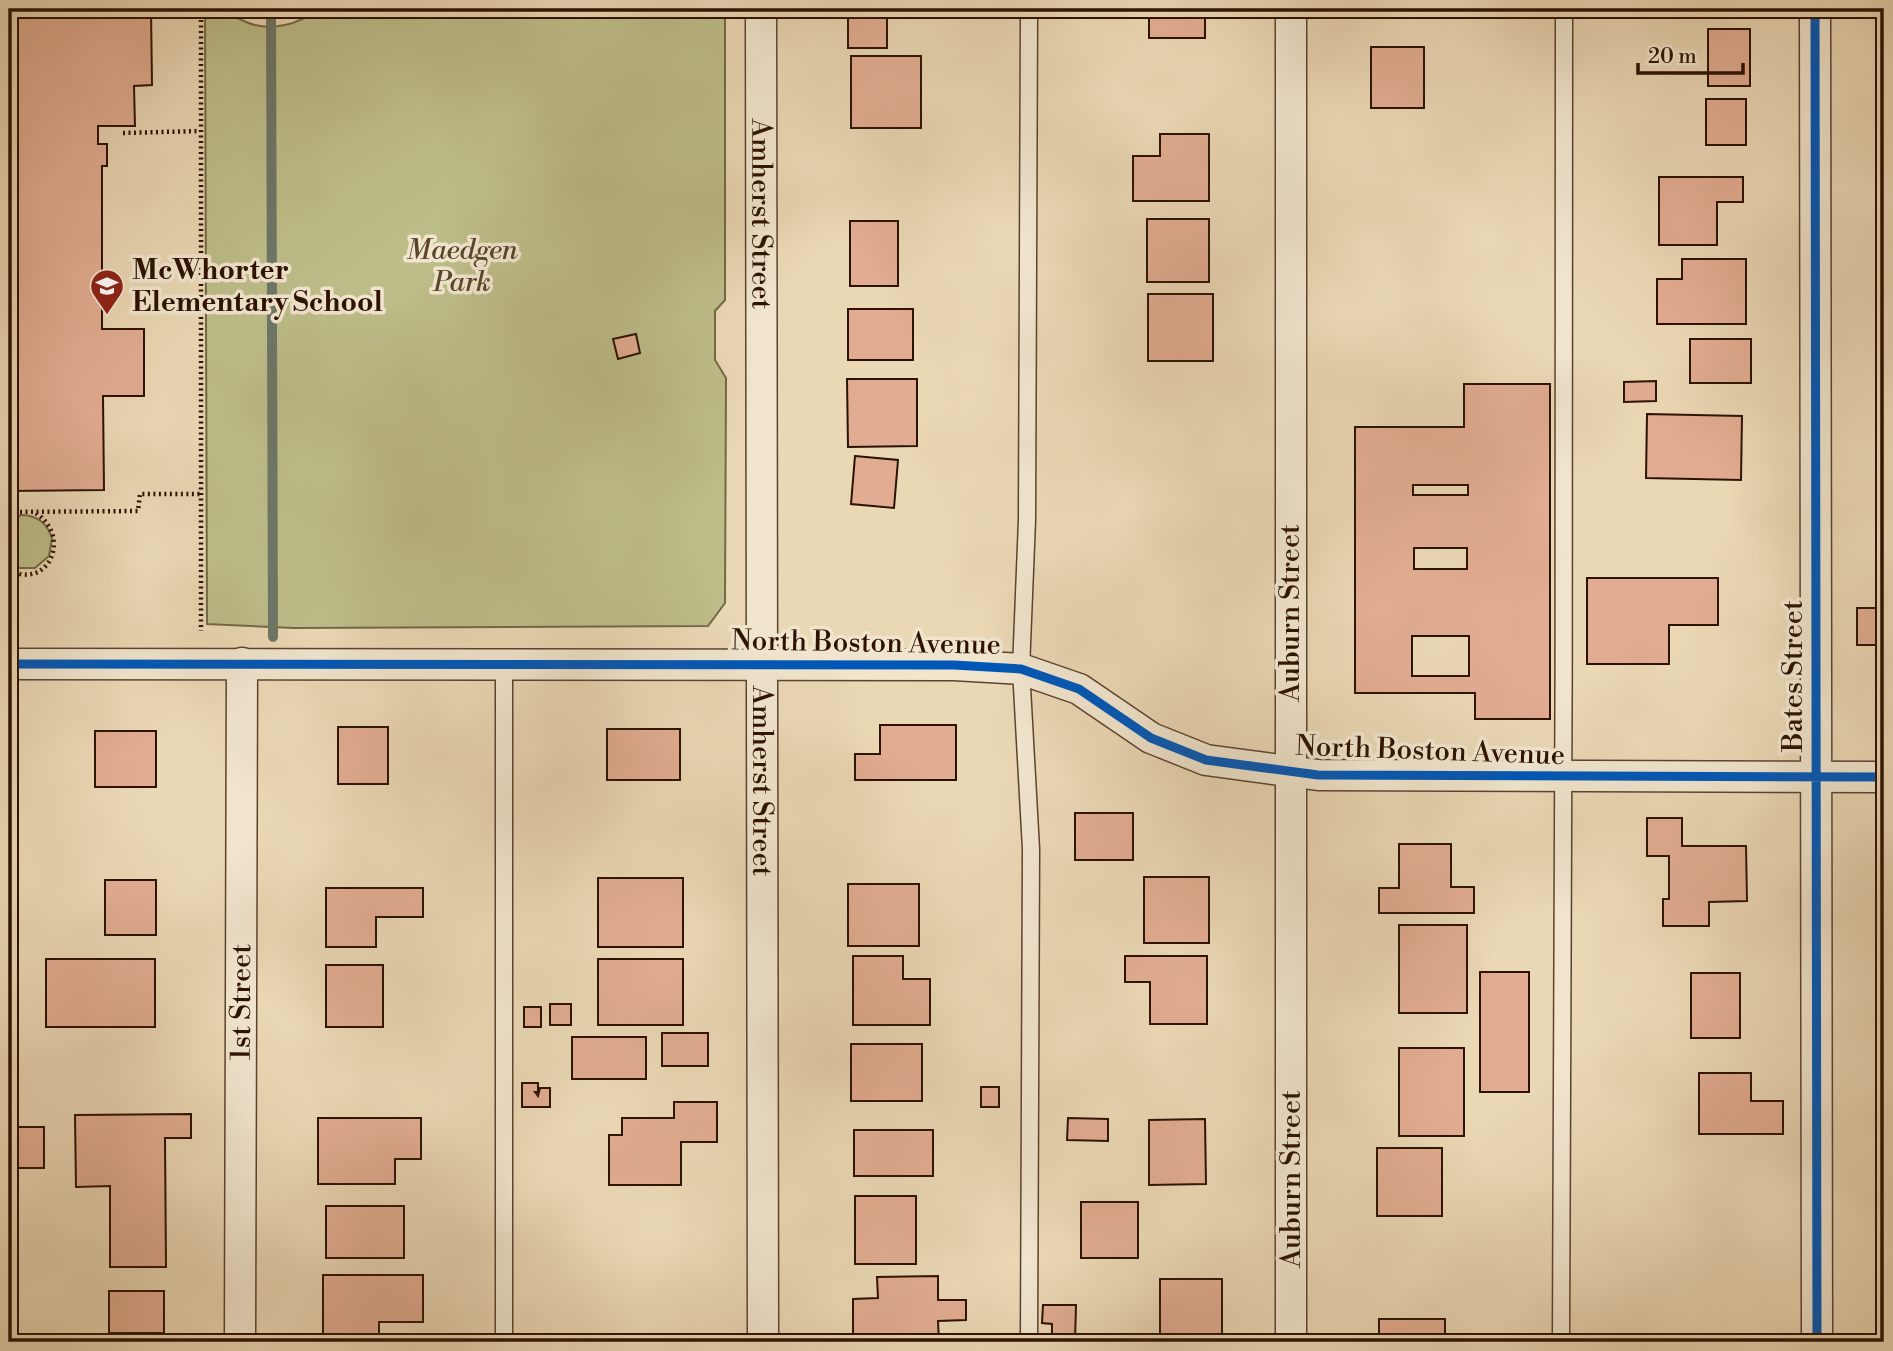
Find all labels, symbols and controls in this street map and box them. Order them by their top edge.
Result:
scale bar [1638,32,1742,76]
text: 20 m [1648,44,1697,70]
street label: Amherst Street [744,117,779,310]
park label: Maedgen Park [406,233,518,300]
place label: McWhorter Elementary School [132,253,383,320]
school or university icon: McWhorter Elementary School [88,267,126,316]
street label: Auburn Street [1273,524,1308,703]
street label: Bates Street [1776,600,1811,753]
street label: North Boston Avenue [731,623,1001,663]
street label: Amherst Street [745,684,780,877]
street label: North Boston Avenue [1295,729,1565,773]
street label: 1st Street [223,944,259,1060]
street label: Auburn Street [1274,1090,1309,1269]

